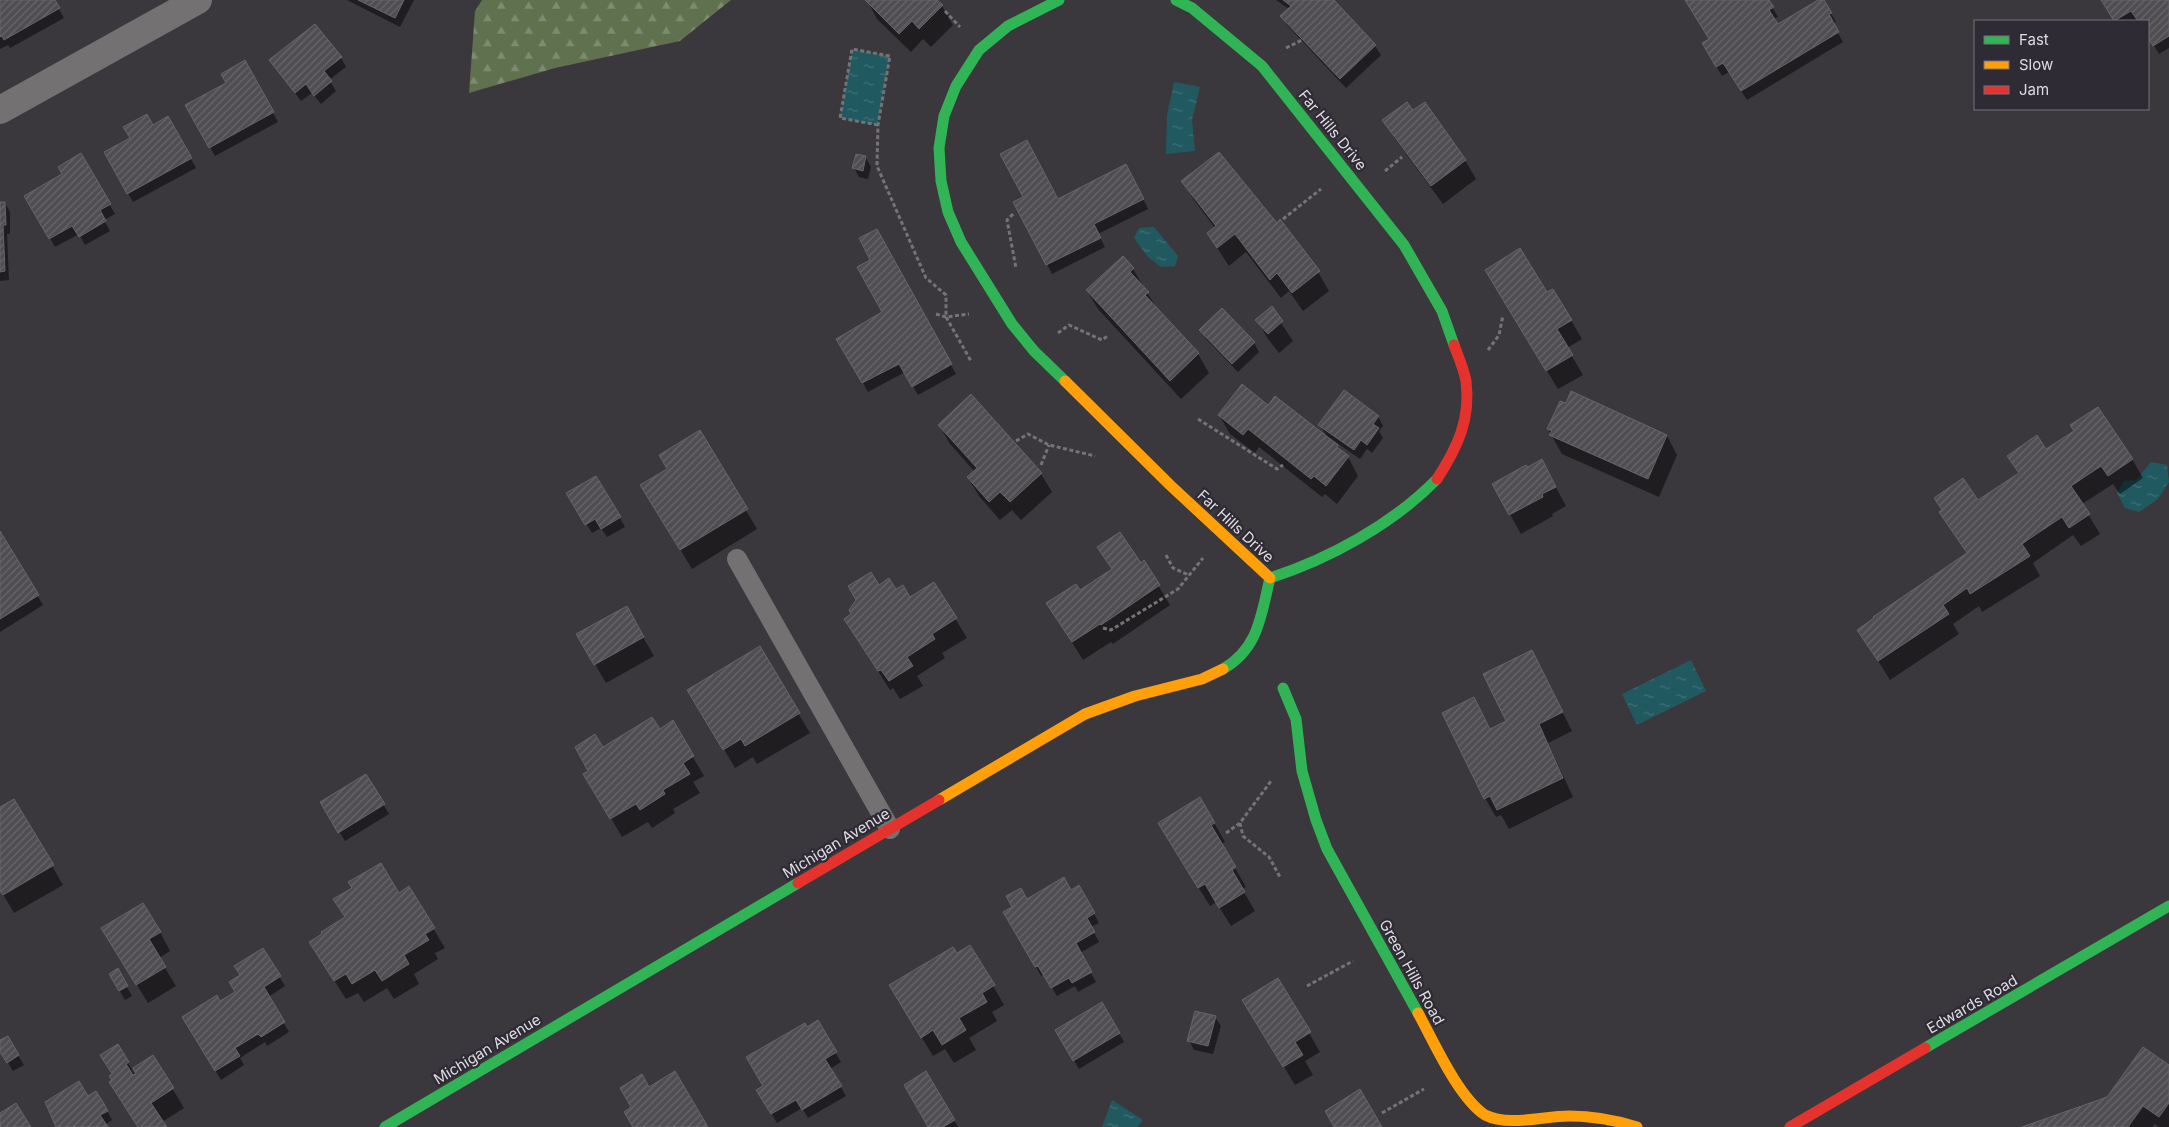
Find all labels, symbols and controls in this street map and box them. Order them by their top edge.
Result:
legend [1974,20,2149,110]
text: Fast [2019,30,2049,49]
text: Slow [2019,55,2053,74]
text: Jam [2019,80,2049,99]
street label: Far Hills Drive [1295,86,1371,174]
street label: Far Hills Drive [1194,486,1278,566]
street label: Michigan Avenue [779,804,893,882]
street label: Green Hills Road [1375,916,1449,1028]
street label: Edwards Road [1923,970,2021,1038]
street label: Michigan Avenue [430,1010,544,1088]

